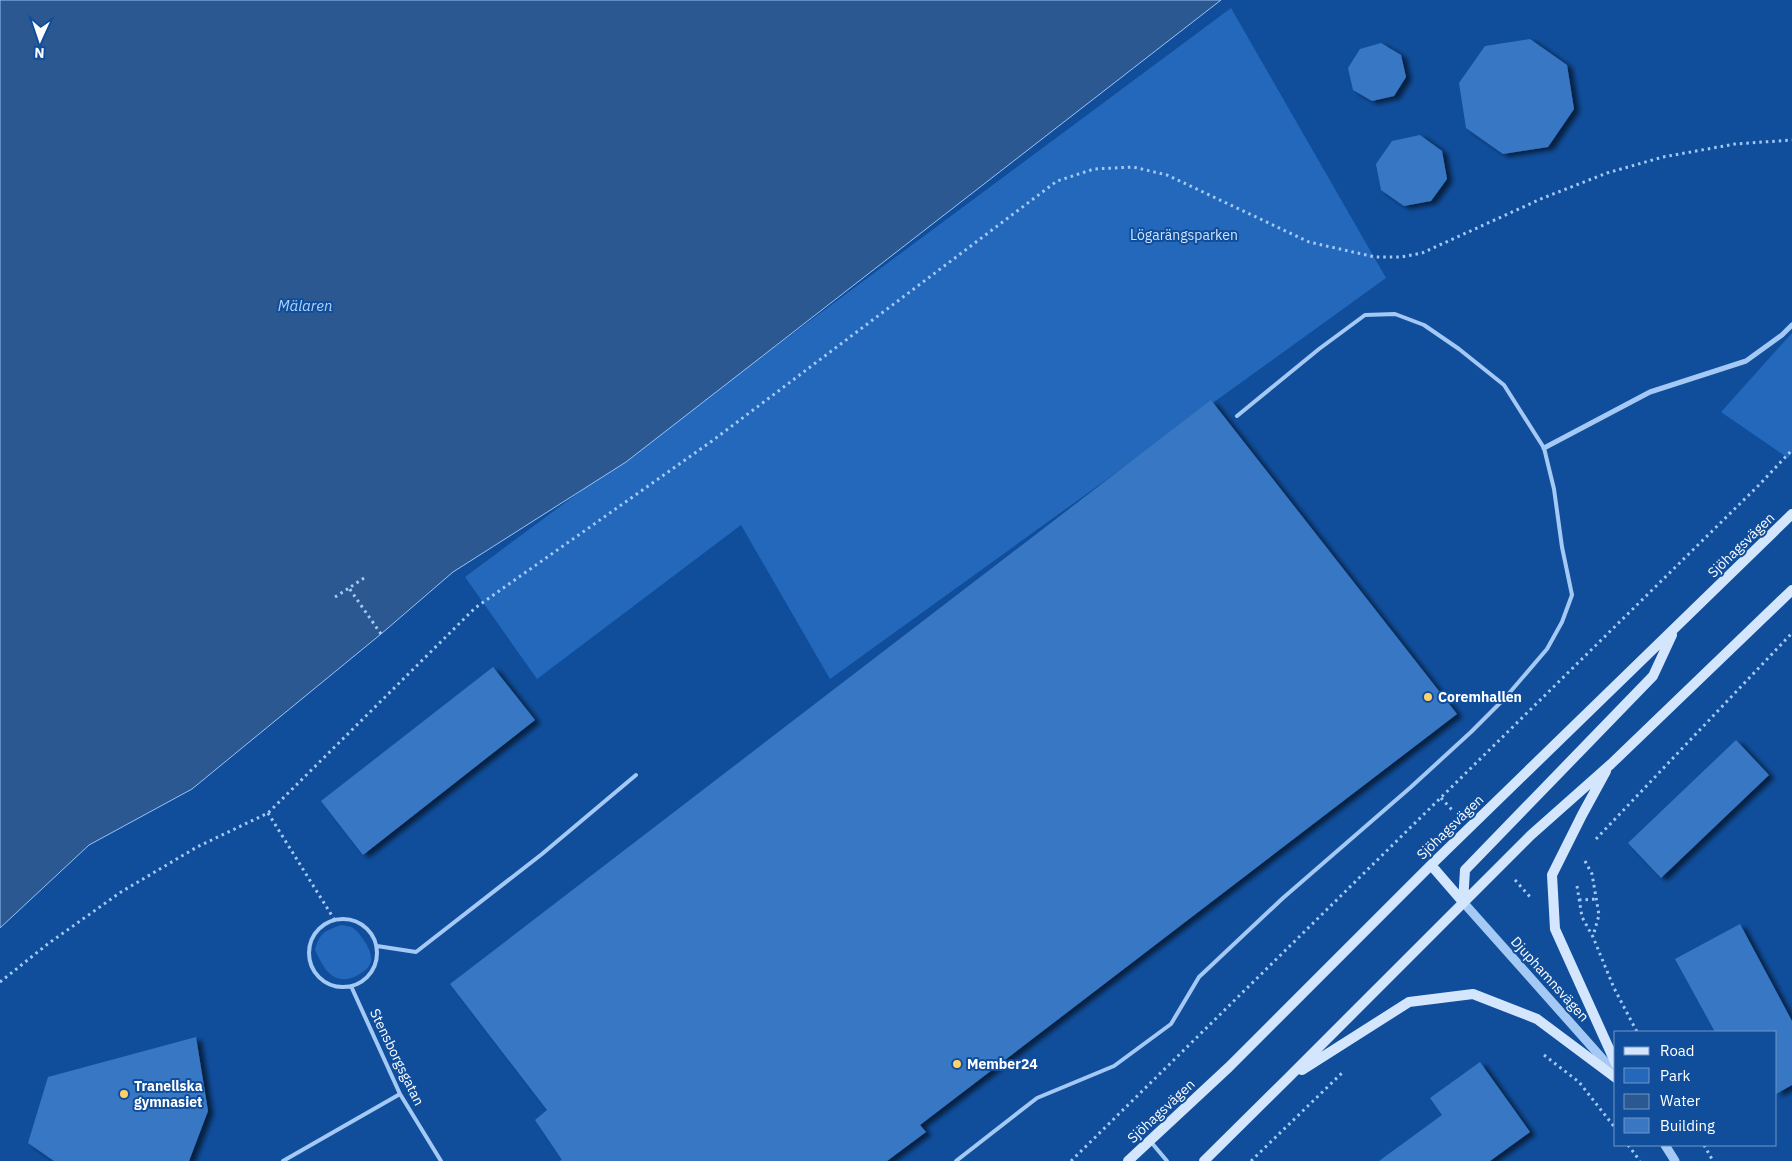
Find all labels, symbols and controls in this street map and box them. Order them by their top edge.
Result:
north arrow [15,15,65,65]
text: N [34,44,45,62]
park label: Lögarängsparken [1130,226,1238,244]
water label: Mälaren [278,296,332,315]
street label: Sjöhagsvägen [1704,509,1778,581]
place label: Coremhallen [1438,688,1522,706]
marker: Coremhallen [1422,691,1434,703]
street label: Sjöhagsvägen [1413,791,1487,863]
street label: Djuphamnsvägen [1507,933,1593,1025]
street label: Stensborgsgatan [366,1006,428,1108]
legend [1614,1031,1777,1146]
text: Road [1660,1041,1695,1060]
place label: Member24 [967,1055,1038,1073]
marker: Member24 [951,1058,963,1070]
text: Park [1660,1066,1690,1085]
street label: Sjöhagsvägen [1123,1075,1199,1147]
place label: Tranellska gymnasiet [134,1077,203,1111]
marker: Tranellska gymnasiet [118,1088,130,1100]
text: Water [1660,1091,1701,1110]
text: Building [1660,1116,1715,1135]

